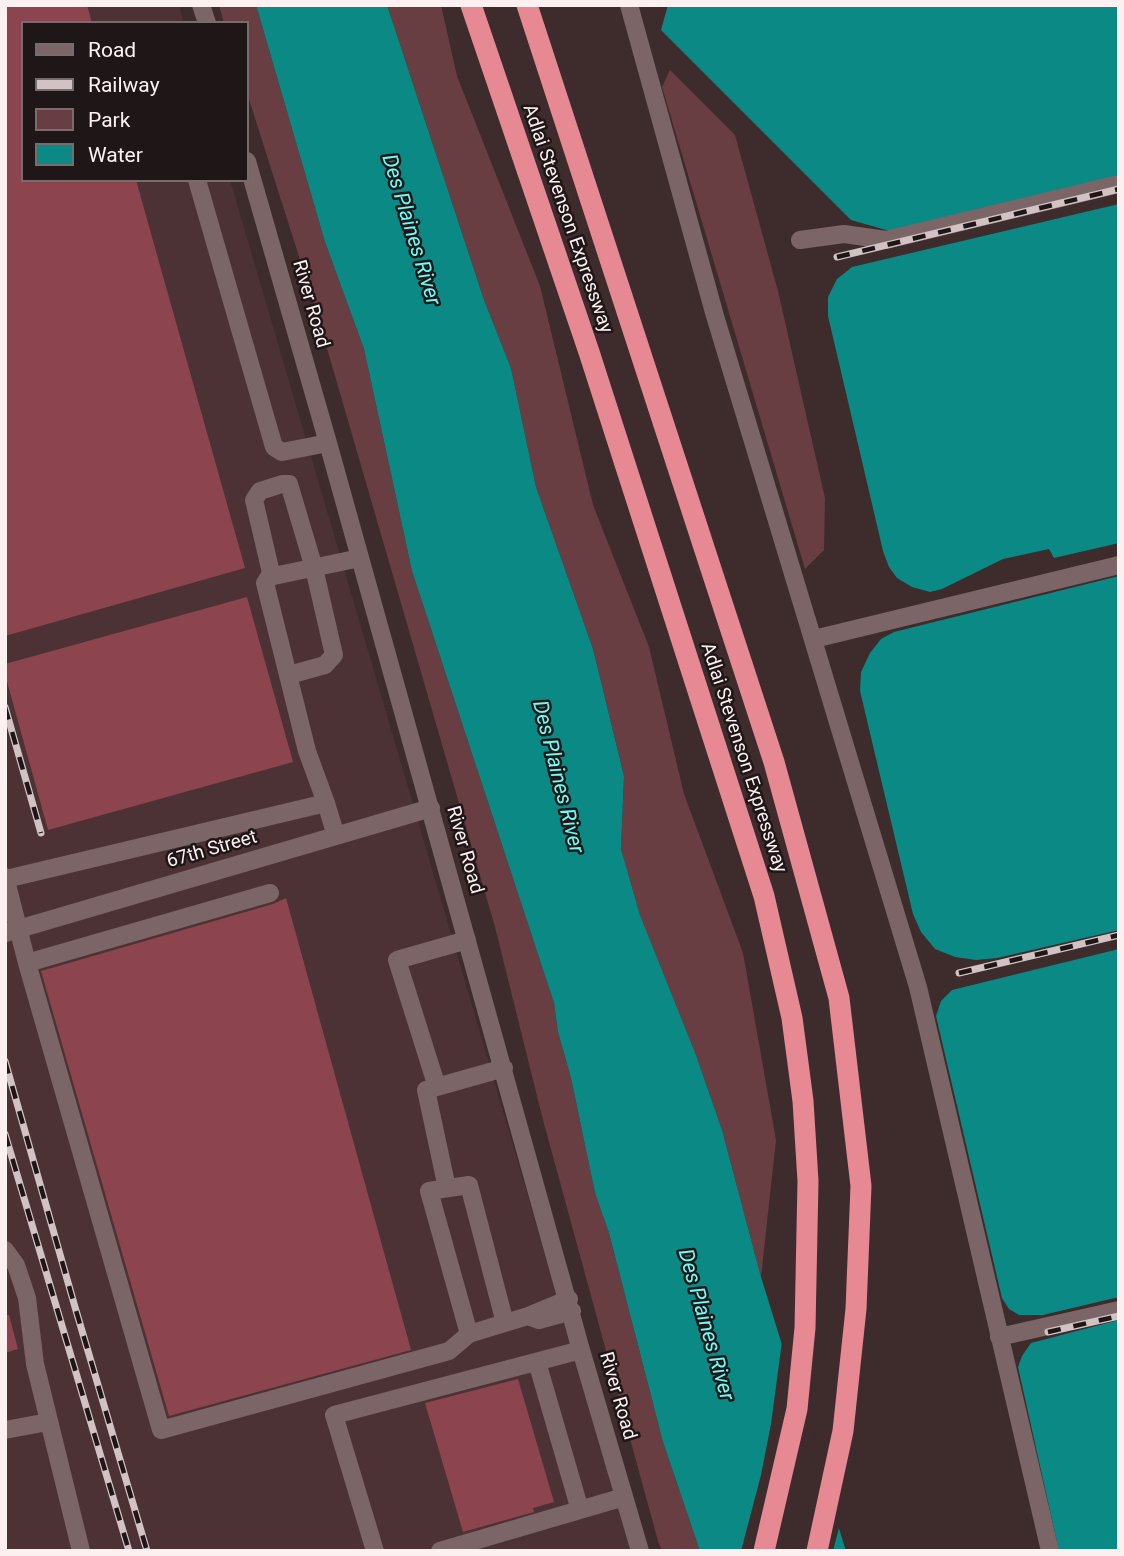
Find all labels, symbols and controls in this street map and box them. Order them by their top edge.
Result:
legend [21,21,248,182]
text: Road [88,38,136,62]
text: Railway [88,73,160,97]
street label: Adlai Stevenson Expressway [517,102,617,336]
text: Park [88,108,130,132]
text: Water [88,143,143,167]
water label: Des Plaines River [375,152,445,308]
street label: River Road [287,257,333,351]
street label: Adlai Stevenson Expressway [695,640,791,876]
water label: Des Plaines River [526,698,588,856]
street label: River Road [441,803,487,897]
street label: 67th Street [164,826,260,874]
water label: Des Plaines River [671,1246,739,1404]
street label: River Road [594,1349,640,1443]

